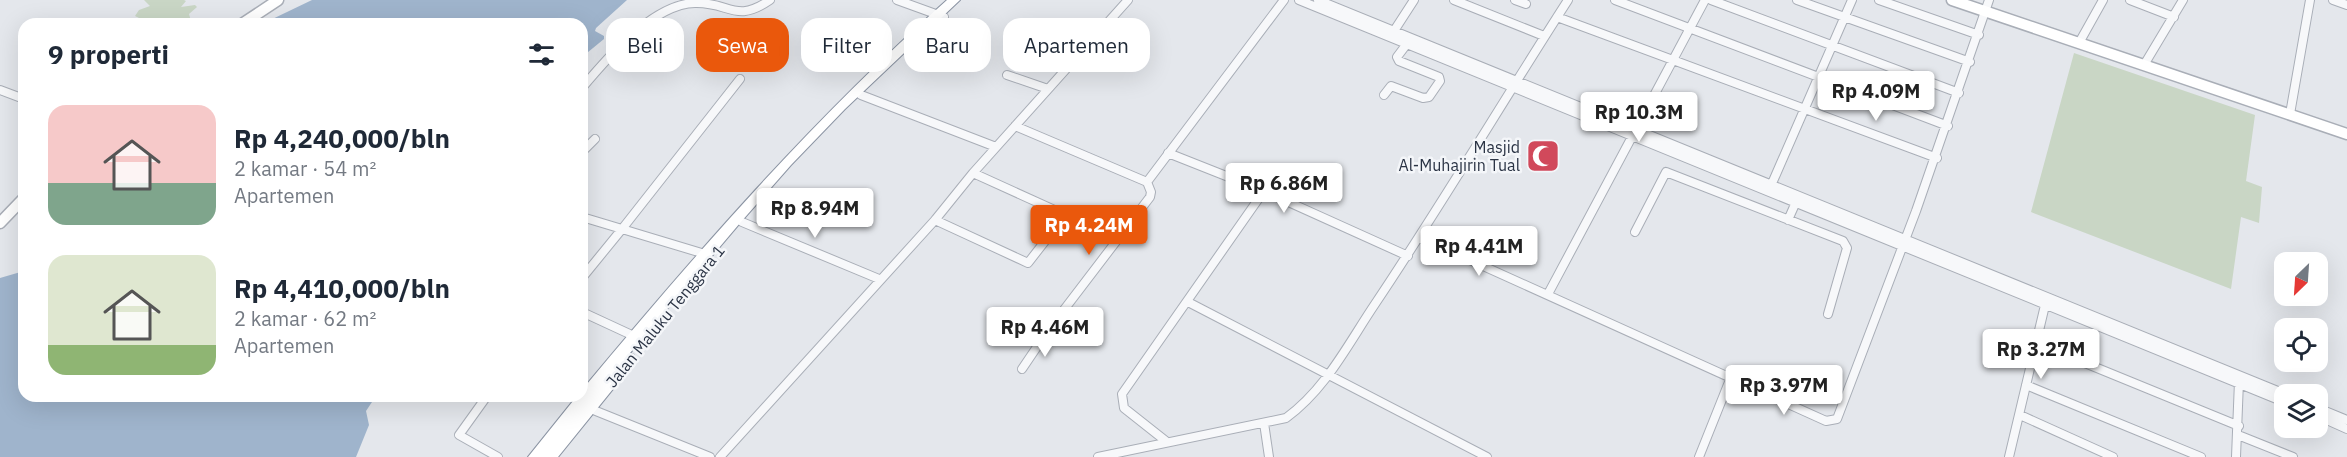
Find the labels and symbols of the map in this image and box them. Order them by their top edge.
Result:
pin: Rp 4.09M [1814,71,1938,122]
pin: Rp 10.3M [1577,92,1701,143]
place label: Masjid Al-Muhajirin Tual [1398,137,1520,175]
mosque icon: Masjid Al-Muhajirin Tual [1525,138,1561,174]
pin: Rp 6.86M [1222,163,1346,214]
pin: Rp 8.94M [753,188,877,239]
pin: Rp 4.24M [1027,205,1151,256]
pin: Rp 4.41M [1417,226,1541,277]
street label: Jalan Maluku Tenggara 1 [601,241,729,391]
north arrow [2274,252,2328,306]
pin: Rp 4.46M [983,307,1107,358]
pin: Rp 3.27M [1979,329,2103,380]
pin: Rp 3.97M [1722,365,1846,416]

